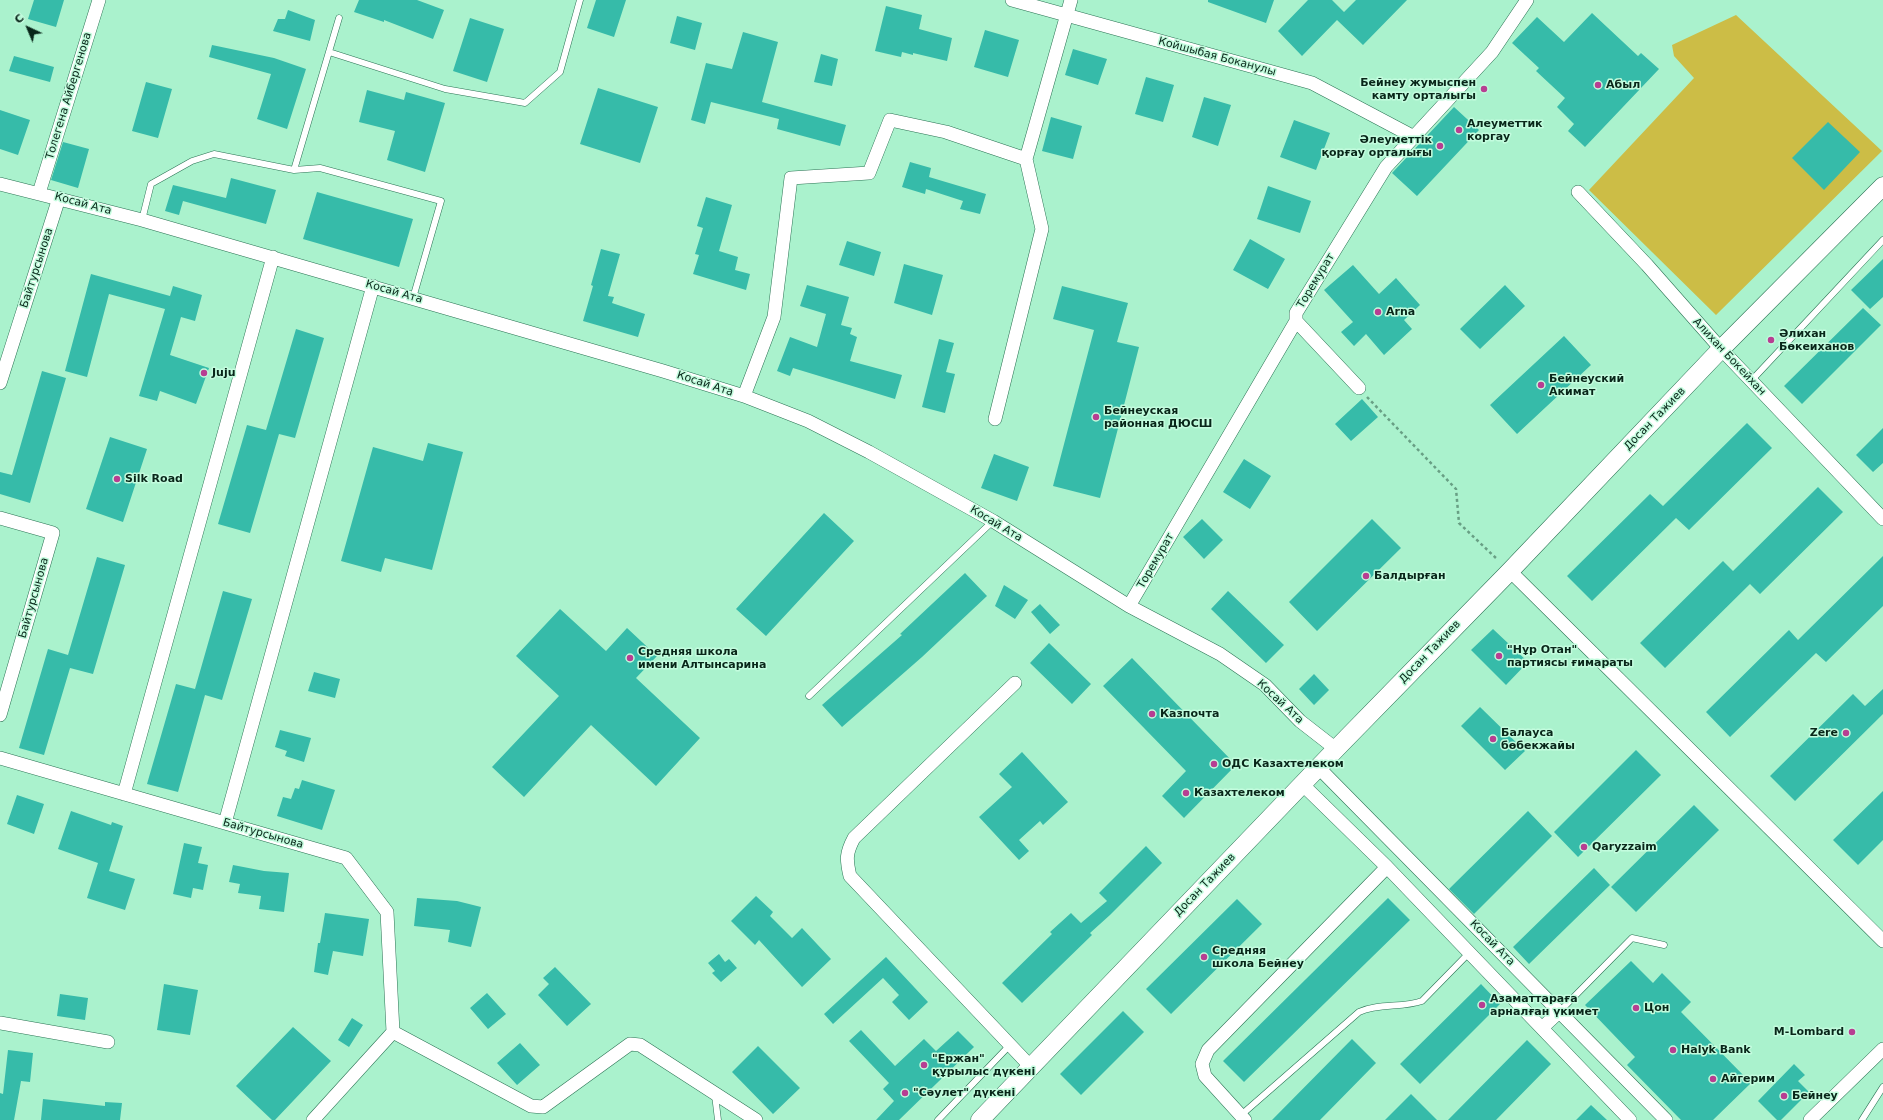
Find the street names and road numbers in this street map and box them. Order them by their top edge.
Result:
street label: Толегена Айбергенова [43,31,95,161]
street label: Койшыбая Боканулы [1157,35,1277,79]
street label: Косай Ата [53,190,113,218]
street label: Байтурсынова [18,226,56,310]
street label: Торемурат [1294,251,1338,311]
street label: Косай Ата [364,278,424,306]
street label: Алихан Бокейхан [1690,316,1768,398]
street label: Косай Ата [675,369,735,399]
street label: Досан Тажиев [1622,385,1688,453]
street label: Косай Ата [967,503,1025,545]
street label: Торемурат [1135,531,1177,591]
street label: Байтурсынова [16,556,52,640]
street label: Досан Тажиев [1397,618,1463,686]
street label: Косай Ата [1254,677,1306,727]
street label: Байтурсынова [221,816,305,852]
street label: Досан Тажиев [1172,851,1238,919]
street label: Косай Ата [1467,917,1517,969]

